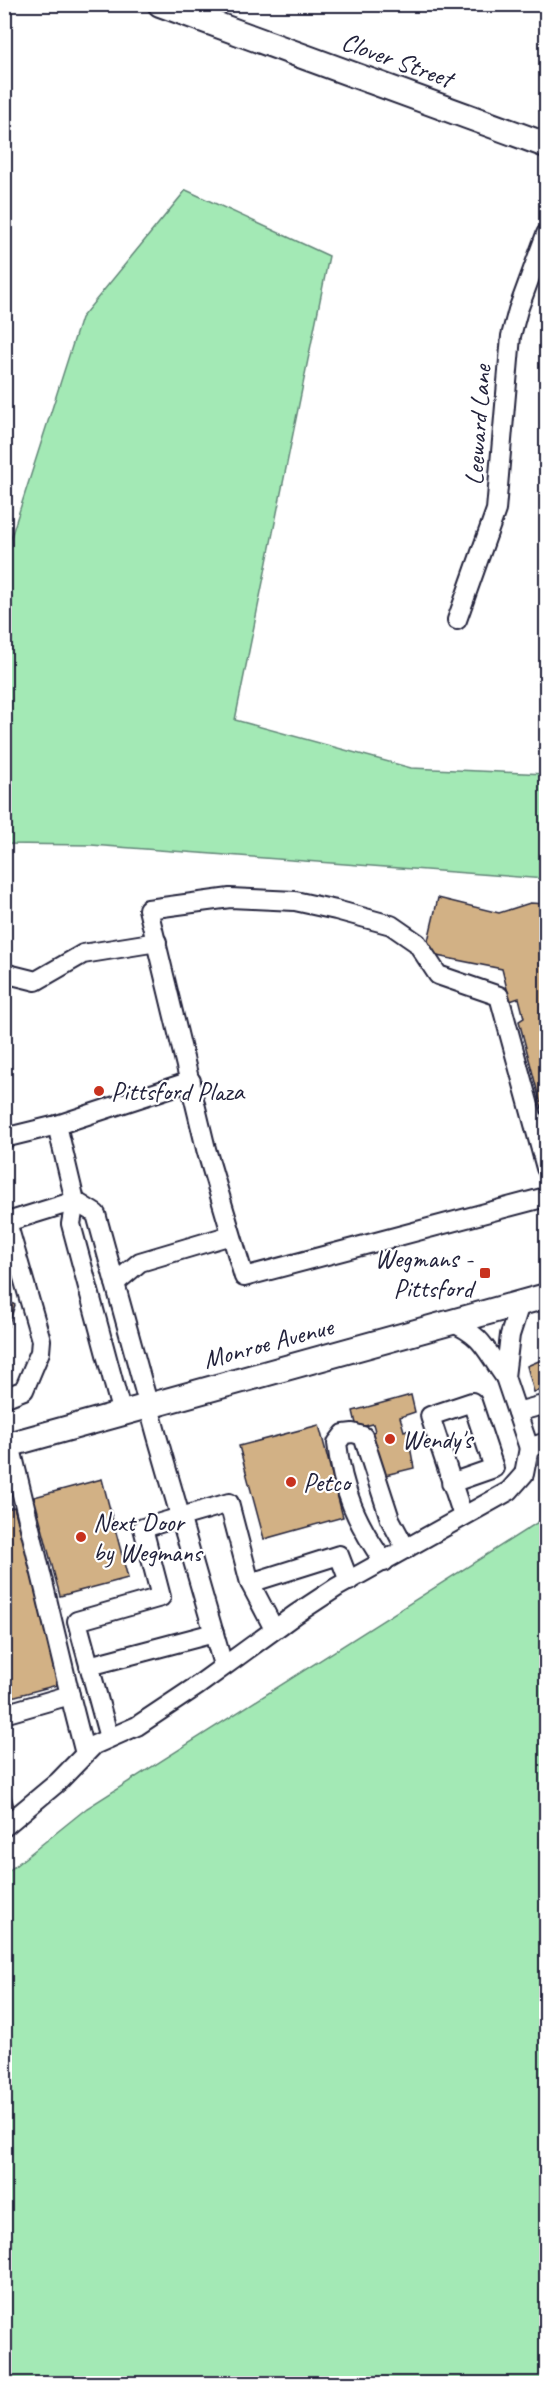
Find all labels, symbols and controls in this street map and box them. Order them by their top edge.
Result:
street label: Clover Street [337,25,460,96]
street label: Leeward Lane [457,362,499,486]
place label: Pittsford Plaza [111,1075,245,1108]
marker: Pittsford Plaza [92,1084,106,1098]
place label: Wegmans - Pittsford [375,1242,477,1305]
marker: Wegmans - Pittsford [478,1266,492,1280]
street label: Monroe Avenue [200,1309,338,1376]
place label: Wendy's [402,1423,474,1456]
marker: Wendy's [383,1432,397,1446]
place label: Petco [303,1466,353,1499]
marker: Petco [284,1475,298,1489]
place label: Next Door by Wegmans [93,1506,204,1569]
marker: Next Door by Wegmans [74,1530,88,1544]

